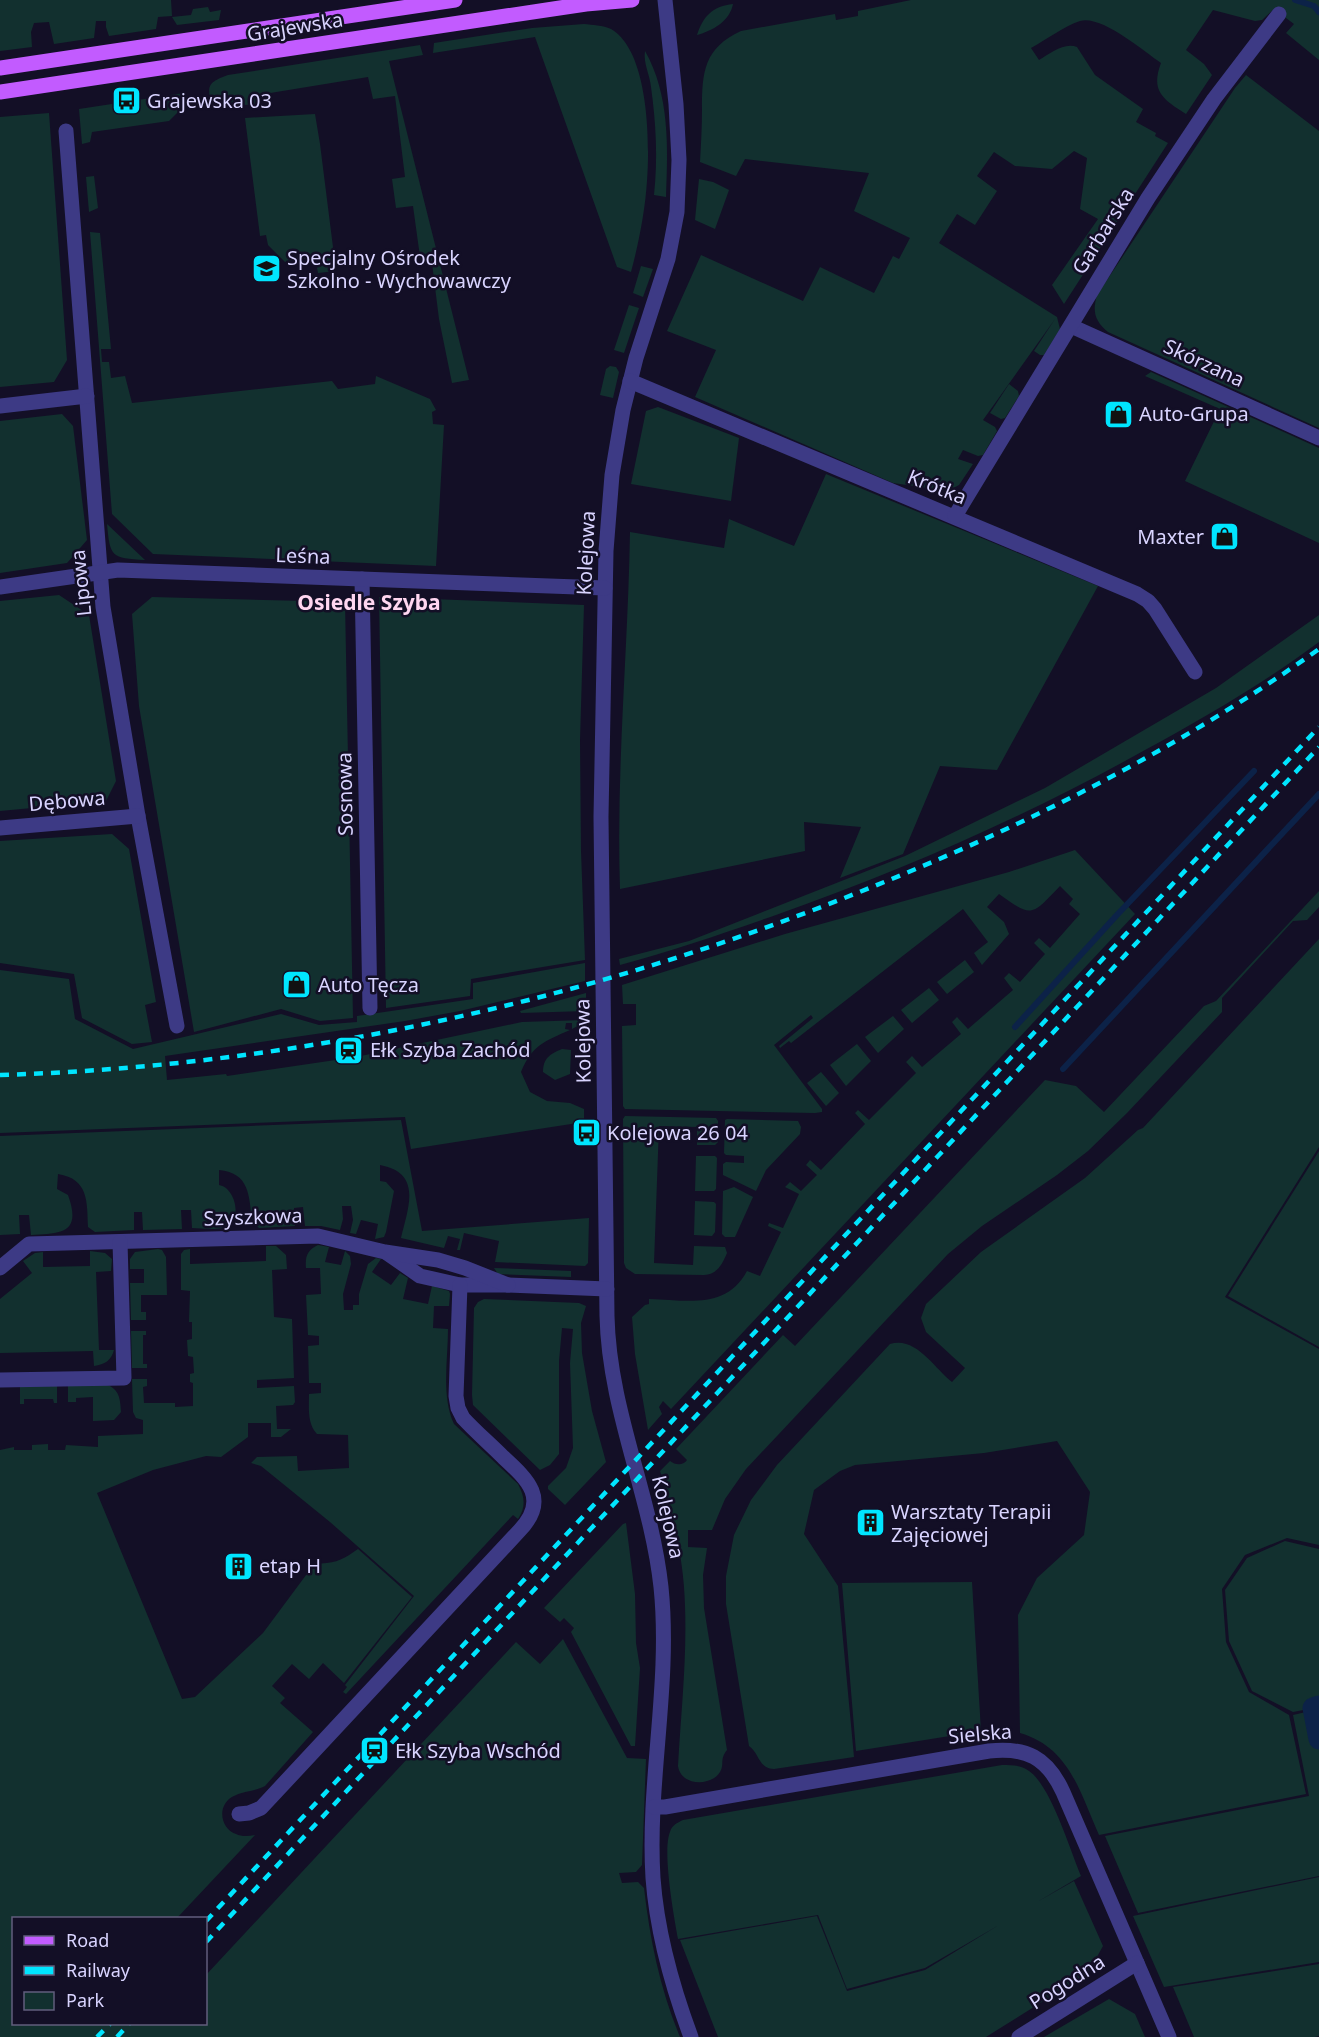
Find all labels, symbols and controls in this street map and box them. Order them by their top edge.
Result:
street label: Grajewska [245,6,345,47]
bus stop icon: Grajewska 03 [110,85,142,117]
place label: Grajewska 03 [147,87,272,114]
street label: Garbarska [1065,182,1140,279]
place label: Specjalny Ośrodek Szkolno - Wychowawczy [287,244,512,294]
school or university icon: Specjalny Ośrodek Szkolno - Wychowawczy [250,253,282,285]
street label: Skórzana [1159,332,1249,393]
shop icon: Auto-Grupa [1102,398,1134,430]
place label: Auto-Grupa [1139,400,1249,427]
street label: Krótka [904,463,971,511]
street label: Kolejowa [570,510,601,596]
shop icon: Maxter [1209,521,1241,553]
place label: Maxter [1137,523,1204,550]
street label: Leśna [275,541,331,570]
street label: Lipowa [64,549,97,618]
district label: Osiedle Szyba [297,588,441,616]
street label: Sosnowa [330,752,359,836]
street label: Dębowa [28,784,106,817]
shop icon: Auto Tęcza [281,969,313,1001]
place label: Auto Tęcza [318,971,419,998]
street label: Kolejowa [568,998,597,1084]
station icon: Ełk Szyba Zachód [333,1034,365,1066]
place label: Ełk Szyba Zachód [370,1036,530,1063]
bus stop icon: Kolejowa 26 04 [570,1117,602,1149]
place label: Kolejowa 26 04 [607,1119,748,1146]
street label: Szyszkowa [203,1201,303,1232]
street label: Kolejowa [646,1473,691,1561]
place label: Warsztaty Terapii Zajęciowej [891,1498,1051,1548]
building icon: Warsztaty Terapii Zajęciowej [854,1507,886,1539]
building icon: etap H [222,1550,254,1582]
place label: etap H [259,1552,321,1579]
street label: Sielska [947,1717,1013,1750]
station icon: Ełk Szyba Wschód [358,1735,390,1767]
place label: Ełk Szyba Wschód [395,1737,561,1764]
legend [12,1917,207,2025]
text: Road [66,1928,109,1952]
street label: Pogodna [1024,1948,1110,2015]
text: Railway [66,1958,131,1982]
text: Park [66,1988,104,2012]

